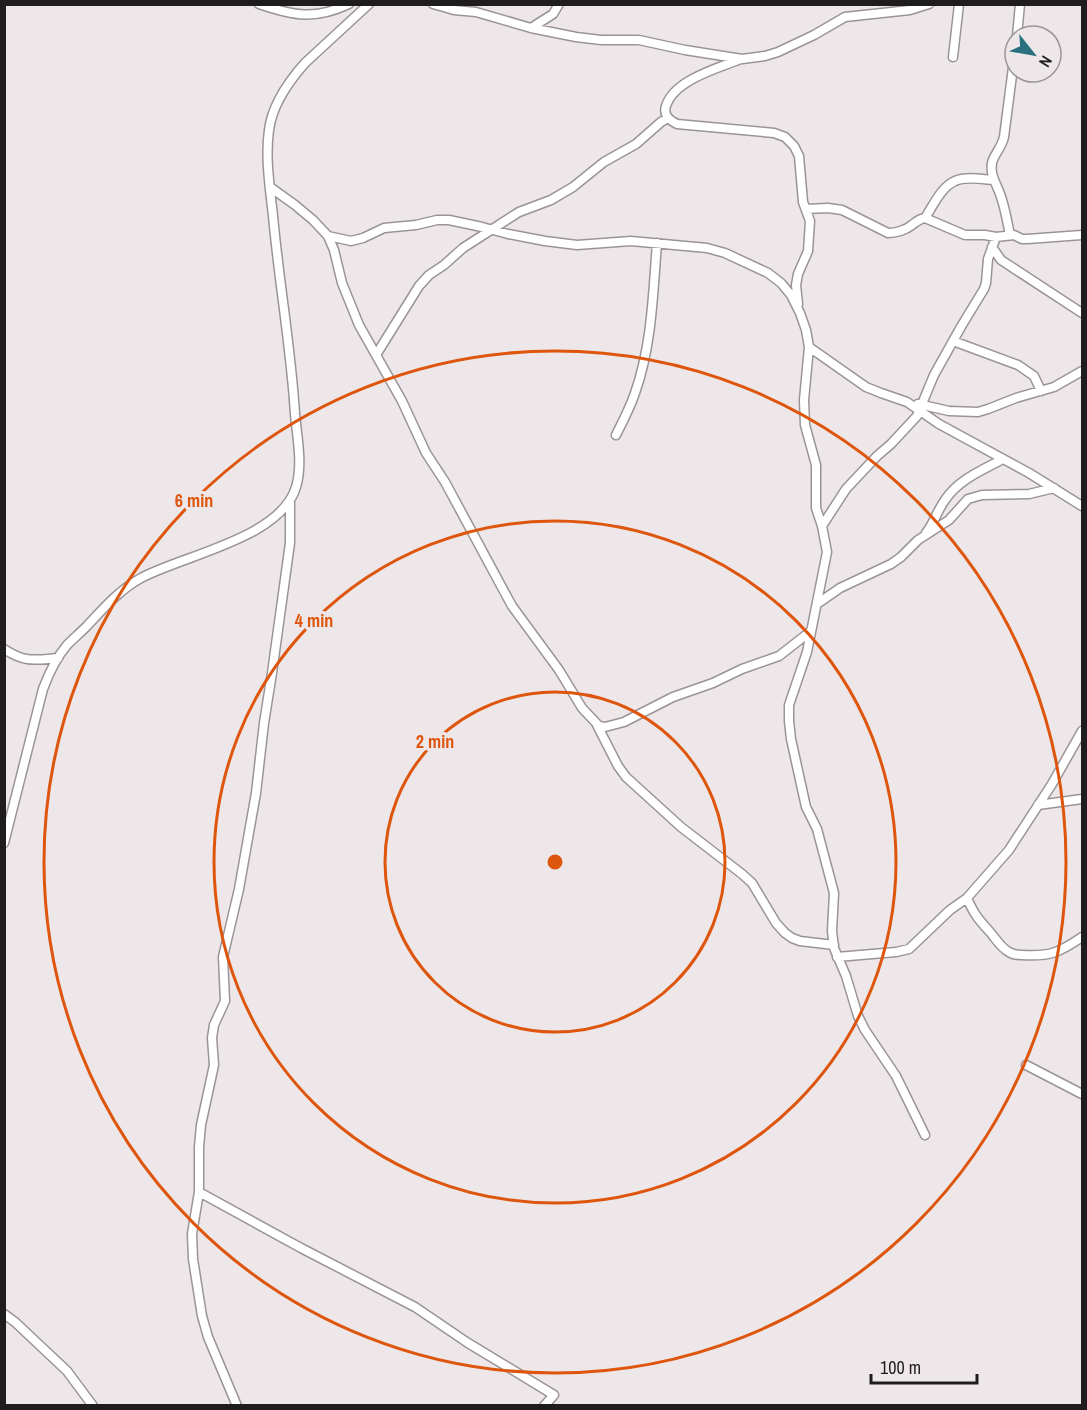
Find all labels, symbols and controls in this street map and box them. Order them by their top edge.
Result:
north arrow [1003,24,1063,84]
text: N [1034,52,1058,71]
text: 6 min [175,488,213,513]
text: 4 min [295,608,333,633]
text: 2 min [416,729,454,754]
centre of rings [545,852,565,872]
scale bar [871,1347,978,1385]
text: 100 m [880,1355,921,1380]

